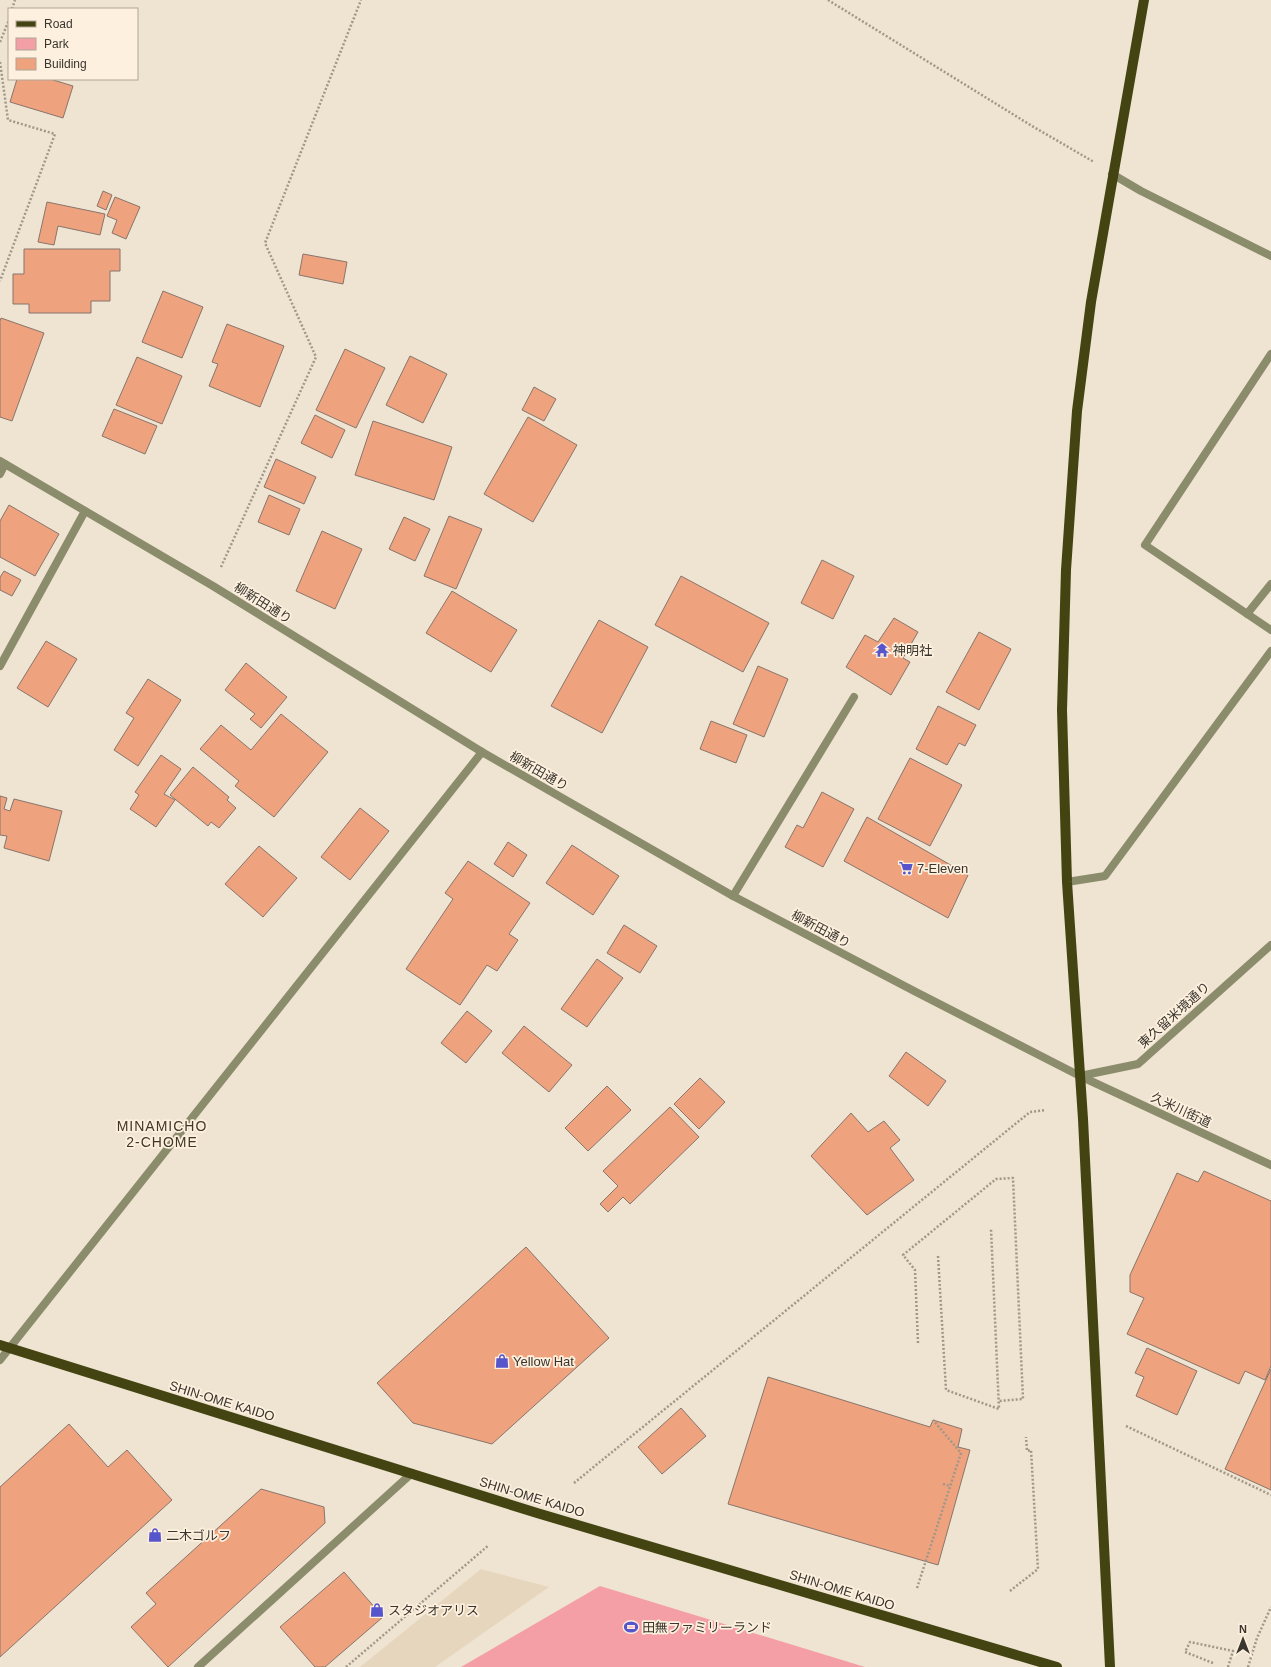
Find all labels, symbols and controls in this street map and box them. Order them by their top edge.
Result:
legend [8,8,138,80]
text: Road [44,17,73,31]
text: Park [44,37,70,51]
text: Building [44,57,87,71]
street label: 柳新田通り [231,579,295,627]
temple icon: 神明社 [874,642,890,658]
place label: 神明社 [893,643,932,658]
street label: 柳新田通り [507,748,571,794]
supermarket icon: 7-Eleven [898,860,914,876]
place label: 7-Eleven [917,861,968,876]
street label: 柳新田通り [789,907,853,951]
street label: 東久留米境通り [1135,979,1213,1051]
street label: 久米川街道 [1148,1089,1214,1131]
district label: MINAMICHO 2-CHOME [117,1118,207,1150]
shop icon: Yellow Hat [494,1353,510,1369]
place label: Yellow Hat [513,1354,574,1369]
street label: SHIN-OME KAIDO [168,1378,276,1424]
street label: SHIN-OME KAIDO [478,1474,586,1520]
shop icon: 二木ゴルフ [147,1527,163,1543]
place label: 二木ゴルフ [166,1528,231,1543]
street label: SHIN-OME KAIDO [788,1567,896,1613]
shop icon: スタジオアリス [369,1602,385,1618]
place label: スタジオアリス [388,1603,479,1618]
sports icon: 田無ファミリーランド [623,1619,639,1635]
north arrow [1223,1619,1263,1659]
place label: 田無ファミリーランド [642,1620,772,1635]
text: N [1239,1623,1247,1635]

